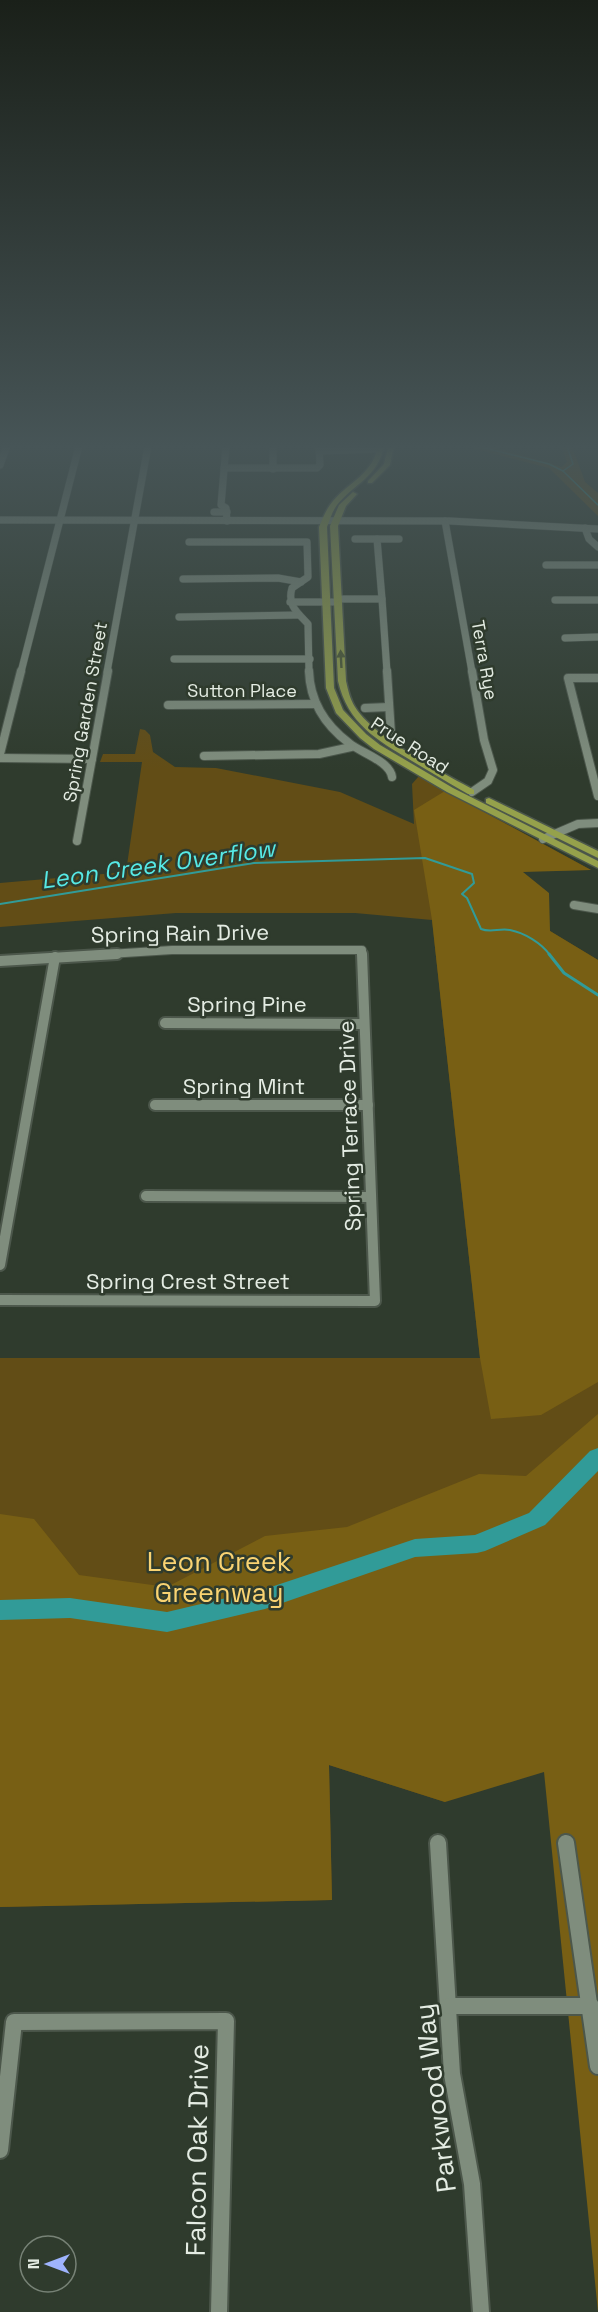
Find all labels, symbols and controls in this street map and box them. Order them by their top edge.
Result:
street label: Terra Rye [467,618,503,702]
street label: Spring Garden Street [58,620,112,804]
one-way arrow [336,649,345,668]
street label: Sutton Place [187,679,297,702]
street label: Prue Road [367,711,453,779]
water label: Leon Creek Overflow [39,832,279,896]
street label: Spring Rain Drive [91,917,269,949]
street label: Spring Pine [187,990,307,1018]
street label: Spring Terrace Drive [331,1020,367,1232]
street label: Spring Mint [183,1072,305,1100]
street label: Spring Crest Street [86,1267,290,1295]
park label: Leon Creek Greenway [147,1544,291,1610]
street label: Parkwood Way [406,2002,464,2194]
street label: Falcon Oak Drive [178,2043,216,2257]
north arrow [18,2234,78,2294]
text: N [23,2259,44,2269]

